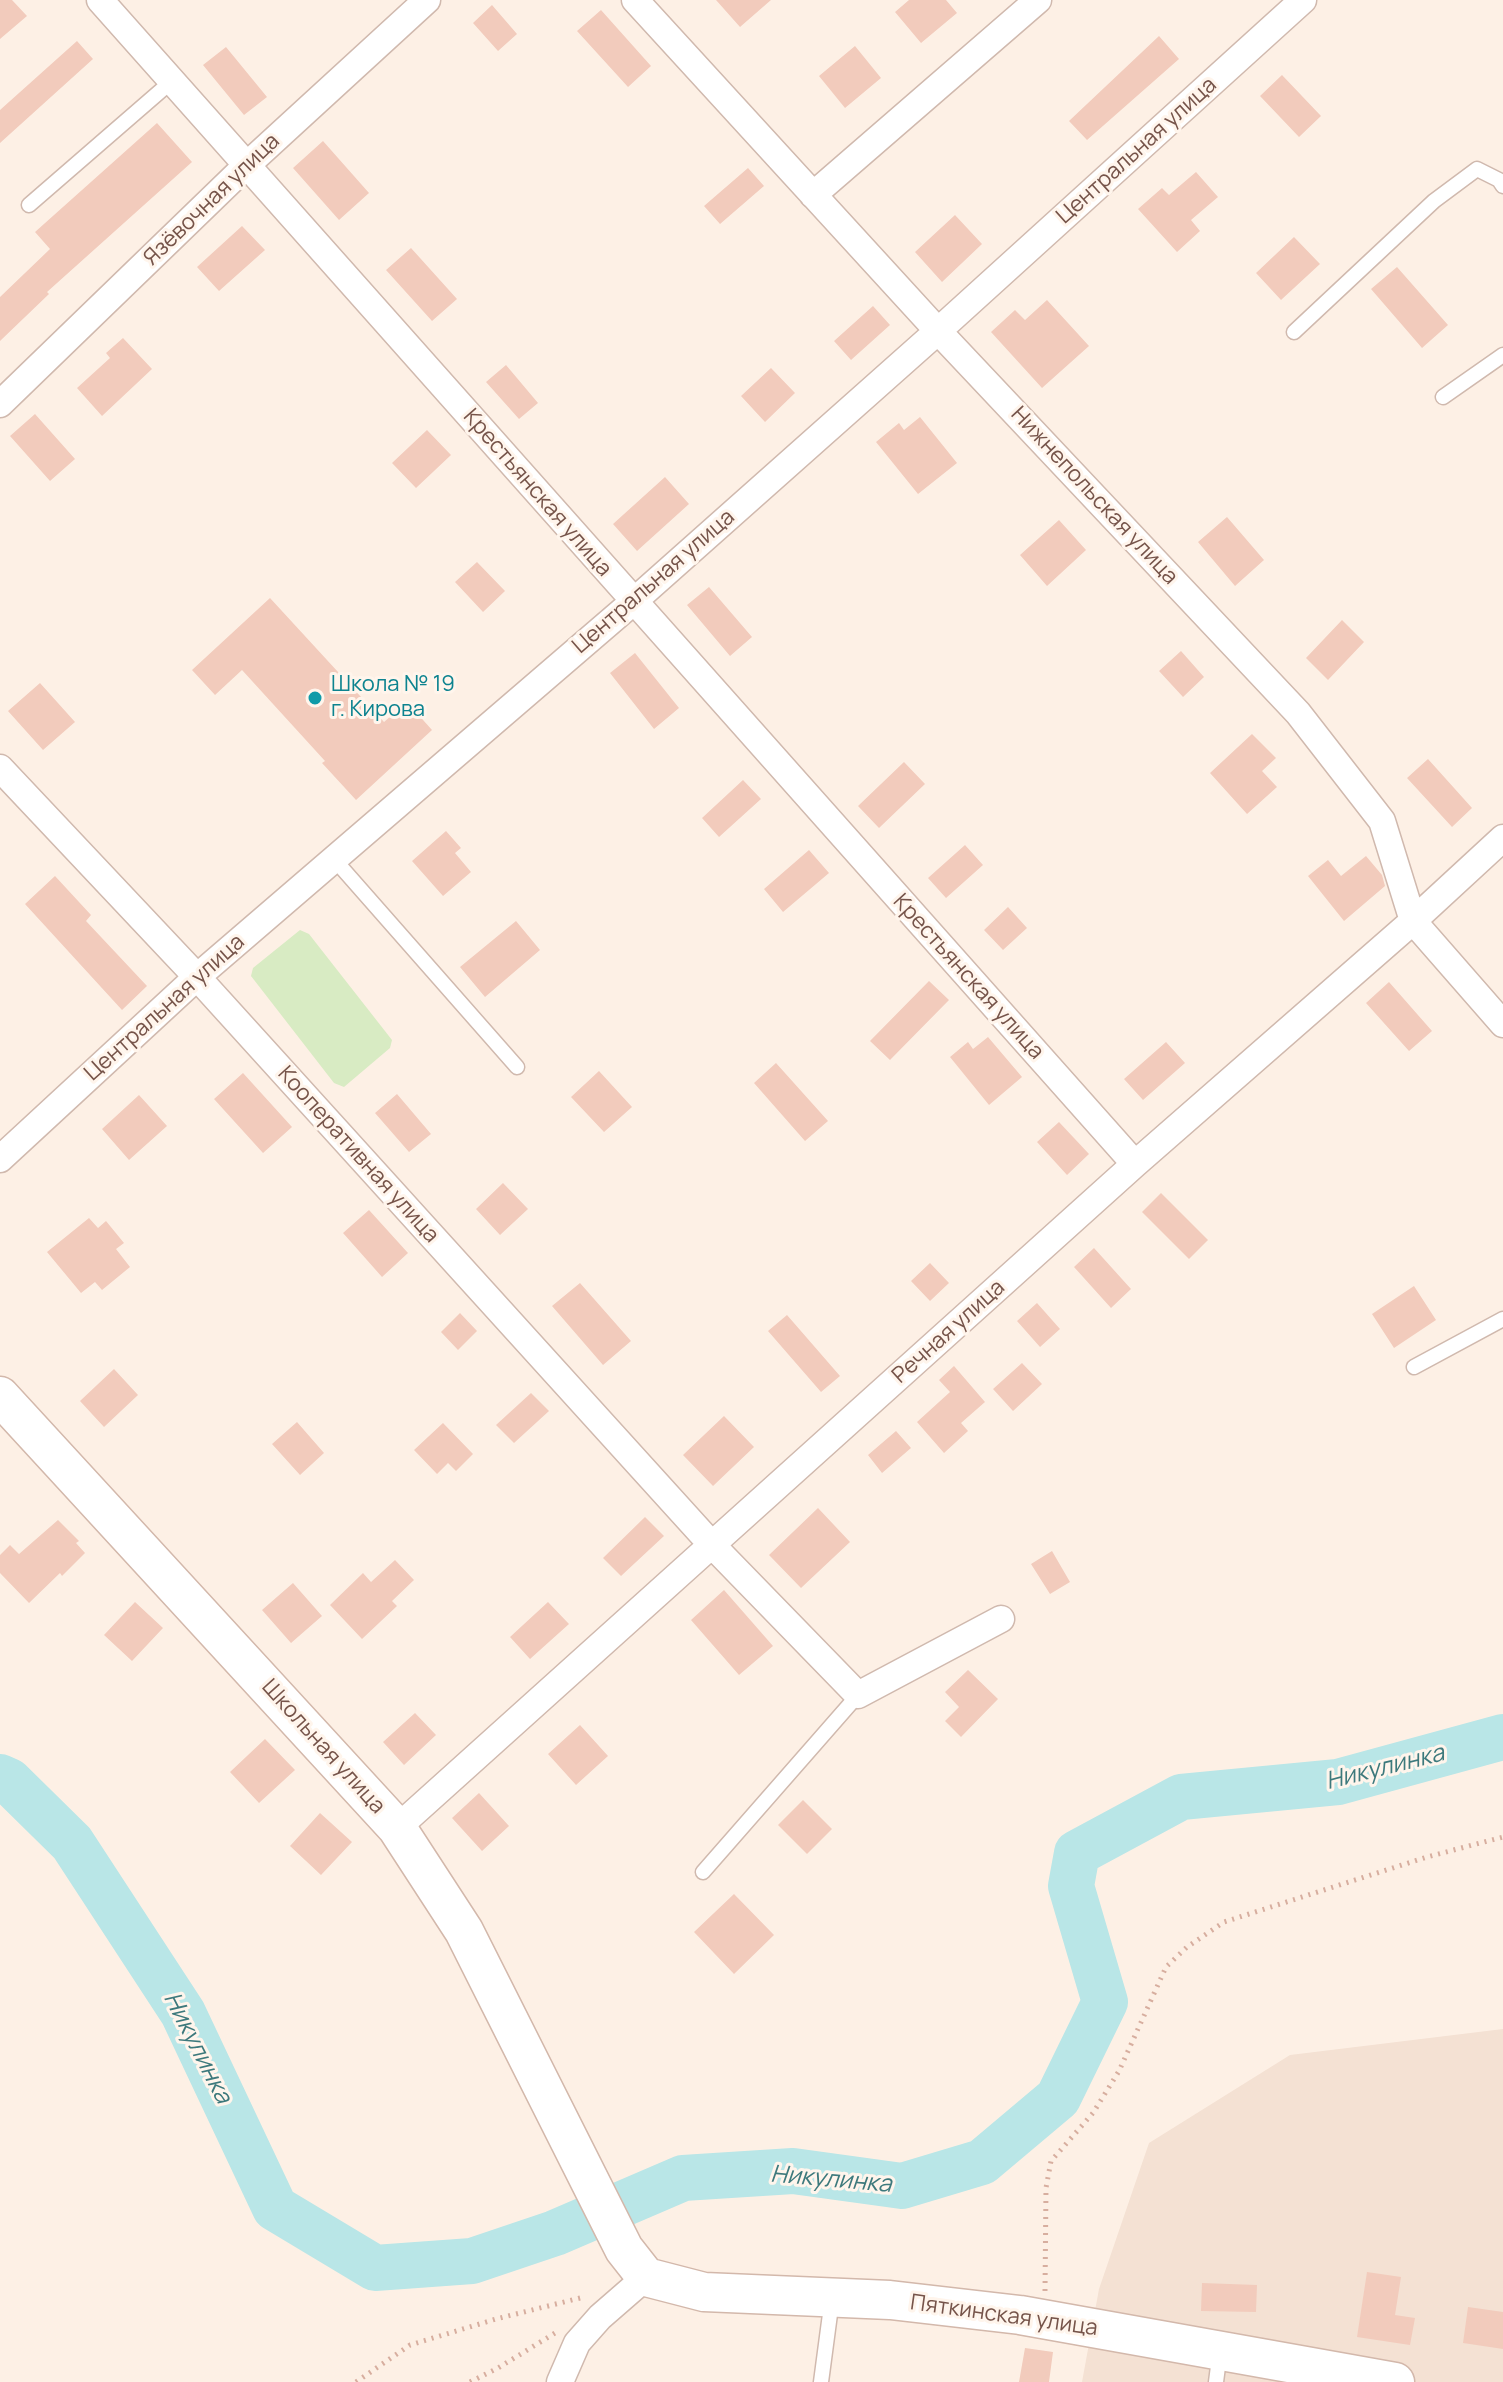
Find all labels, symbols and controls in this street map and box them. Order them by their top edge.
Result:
street label: Центральная улица [1052,72,1222,230]
street label: Язёвочная улица [139,128,285,272]
street label: Нижнепольская улица [1005,402,1183,590]
street label: Крестьянская улица [457,404,617,582]
street label: Центральная улица [568,504,740,660]
place label: Школа № 19 г. Кирова [331,672,455,724]
marker: Школа № 19 г. Кирова [306,689,324,707]
street label: Крестьянская улица [887,889,1049,1065]
street label: Центральная улица [80,929,250,1087]
street label: Кооперативная улица [272,1061,444,1249]
street label: Речная улица [887,1275,1011,1389]
street label: Школьная улица [256,1674,390,1820]
water label: Никулинка [1323,1739,1447,1797]
water label: Никулинка [157,1988,237,2108]
water label: Никулинка [769,2160,893,2200]
street label: Пяткинская улица [909,2290,1099,2342]

